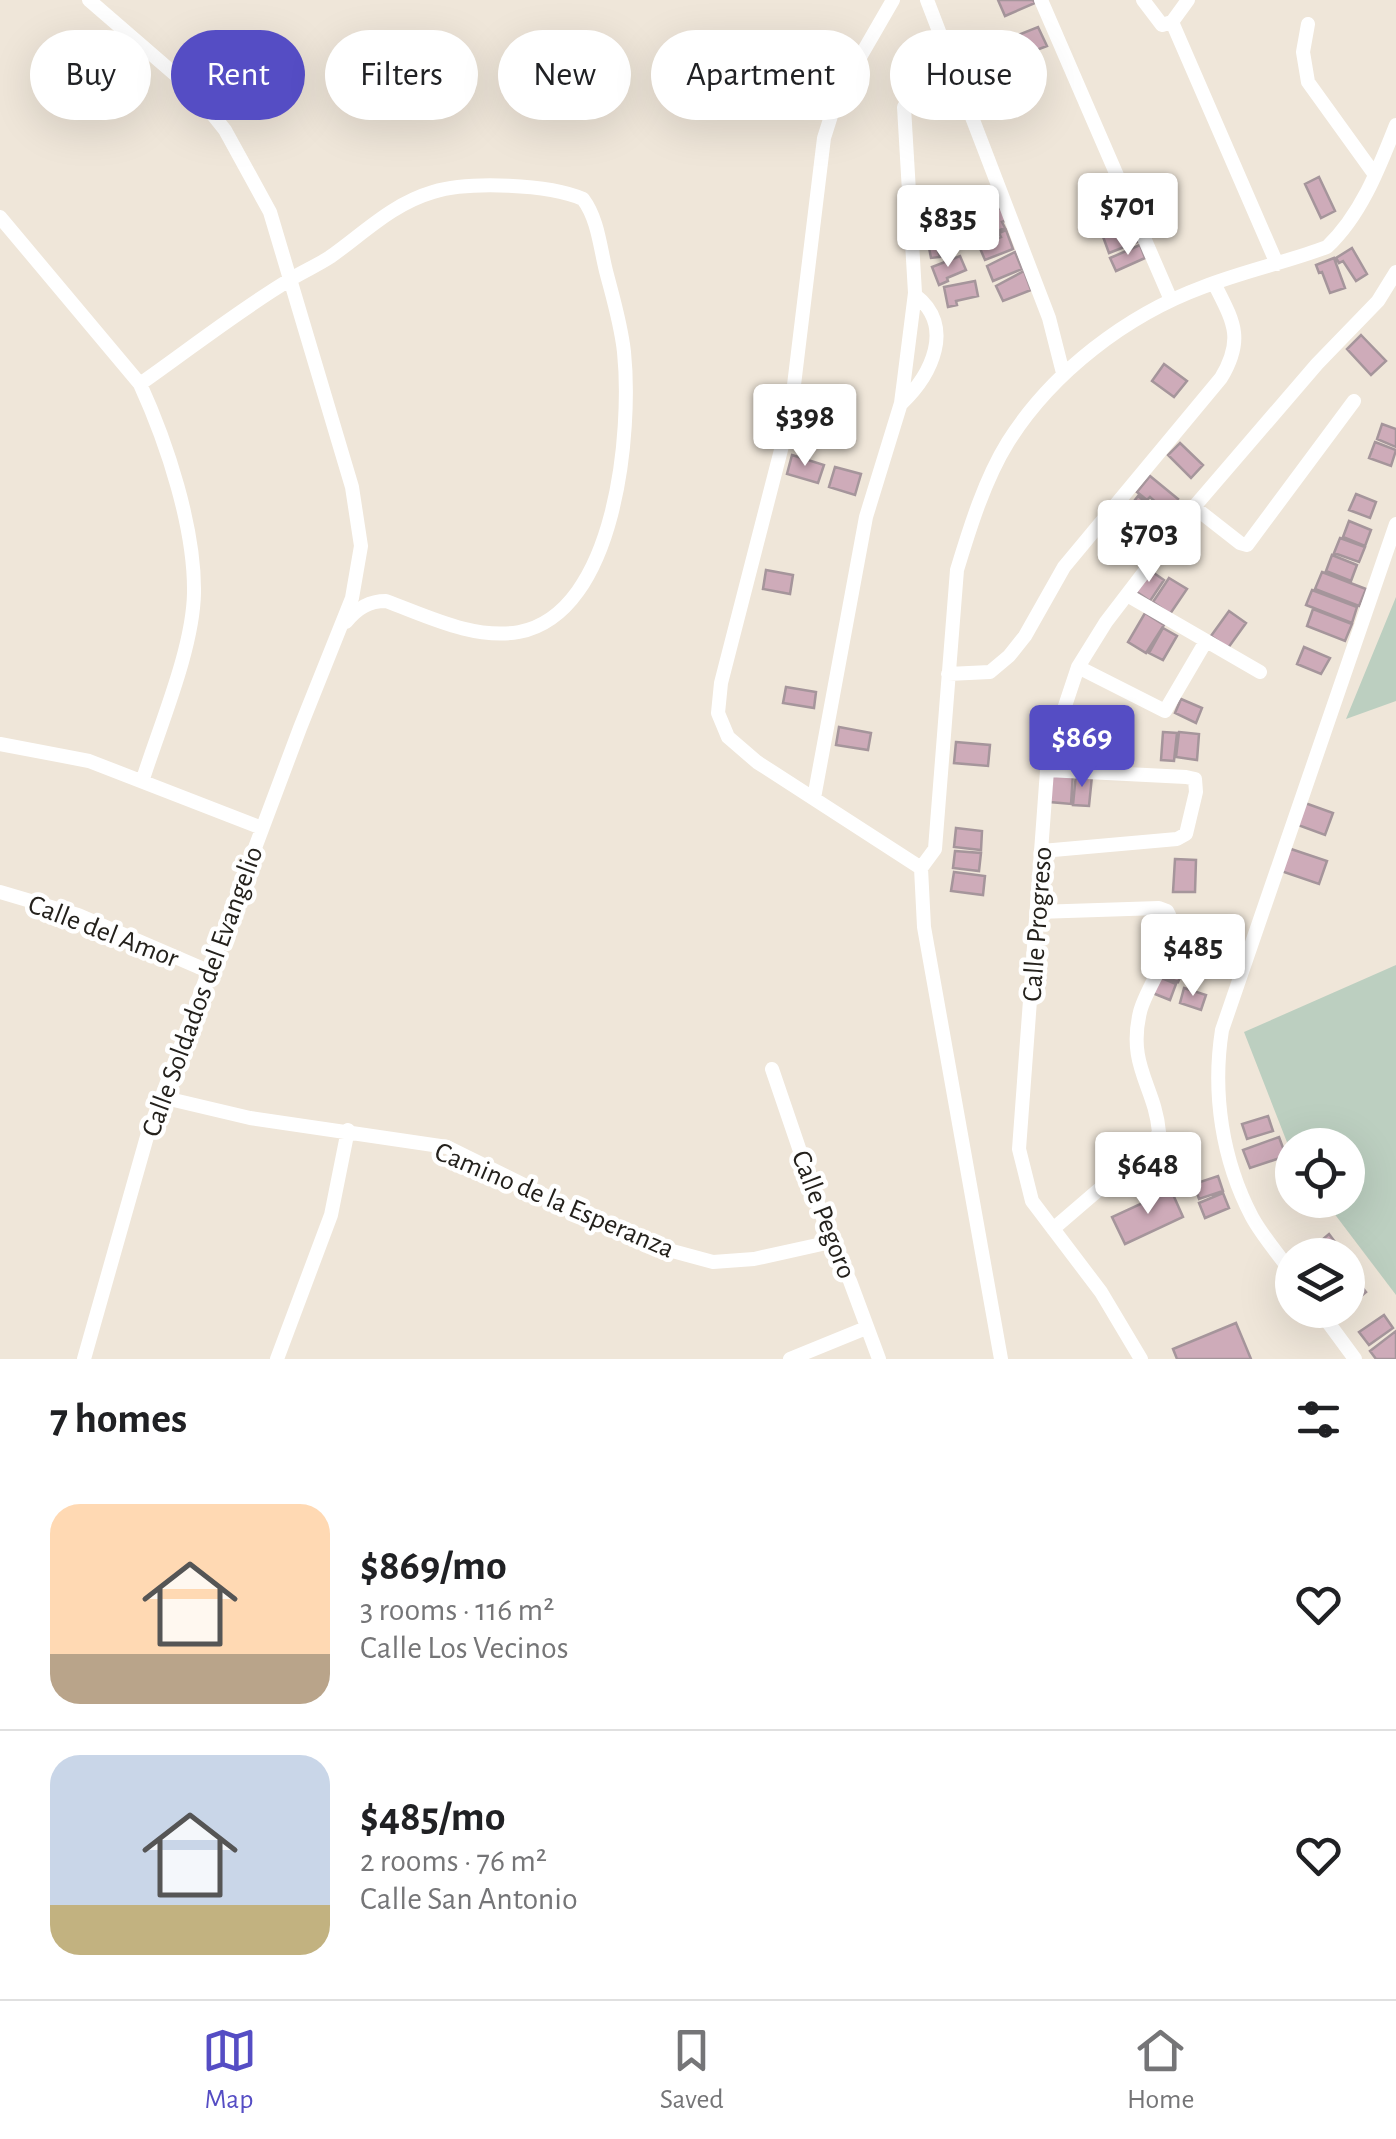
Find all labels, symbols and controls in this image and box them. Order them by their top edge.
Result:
chip: Buy [30,30,151,120]
chip: Rent [171,30,305,120]
chip: Filters [325,30,478,120]
chip: New [498,30,631,120]
chip: Apartment [651,30,870,120]
chip: House [890,30,1047,120]
pin: $701 [1069,173,1187,258]
pin: $835 [889,185,1007,270]
text: $701 [1100,189,1156,221]
text: $835 [919,201,977,233]
pin: $398 [746,384,864,469]
text: $398 [775,400,835,432]
pin: $703 [1090,500,1208,585]
text: $703 [1120,516,1178,548]
pin: $869 [1023,705,1141,790]
text: $869 [1051,721,1113,753]
street label: Calle Soldados del Evangelio [137,843,269,1141]
street label: Calle Progreso [1019,846,1057,1003]
street label: Calle del Amor [24,890,182,973]
pin: $485 [1134,914,1252,999]
text: $485 [1163,930,1223,962]
map controls [1275,1128,1365,1328]
button: locate [1275,1128,1365,1218]
pin: $648 [1089,1132,1207,1217]
street label: Camino de la Esperanza [430,1138,678,1264]
street label: Calle Pegoro [786,1147,860,1283]
text: $648 [1117,1148,1179,1180]
button: layers [1275,1238,1365,1328]
icon: filters [1291,1392,1346,1447]
text: 7 homes [50,1398,187,1440]
icon: home [130,1544,250,1664]
text: $869/mo [360,1545,507,1587]
icon: heart [1291,1577,1346,1632]
text: 3 rooms · 116 m² [360,1594,554,1626]
text: Calle Los Vecinos [360,1632,568,1664]
icon: home [130,1795,250,1915]
text: $485/mo [360,1796,505,1838]
icon: heart [1291,1828,1346,1883]
text: 2 rooms · 76 m² [360,1845,547,1877]
text: Calle San Antonio [360,1883,578,1915]
tab: Map [202,2023,257,2117]
tab: Saved [660,2023,724,2117]
tab: Home [1127,2023,1194,2117]

